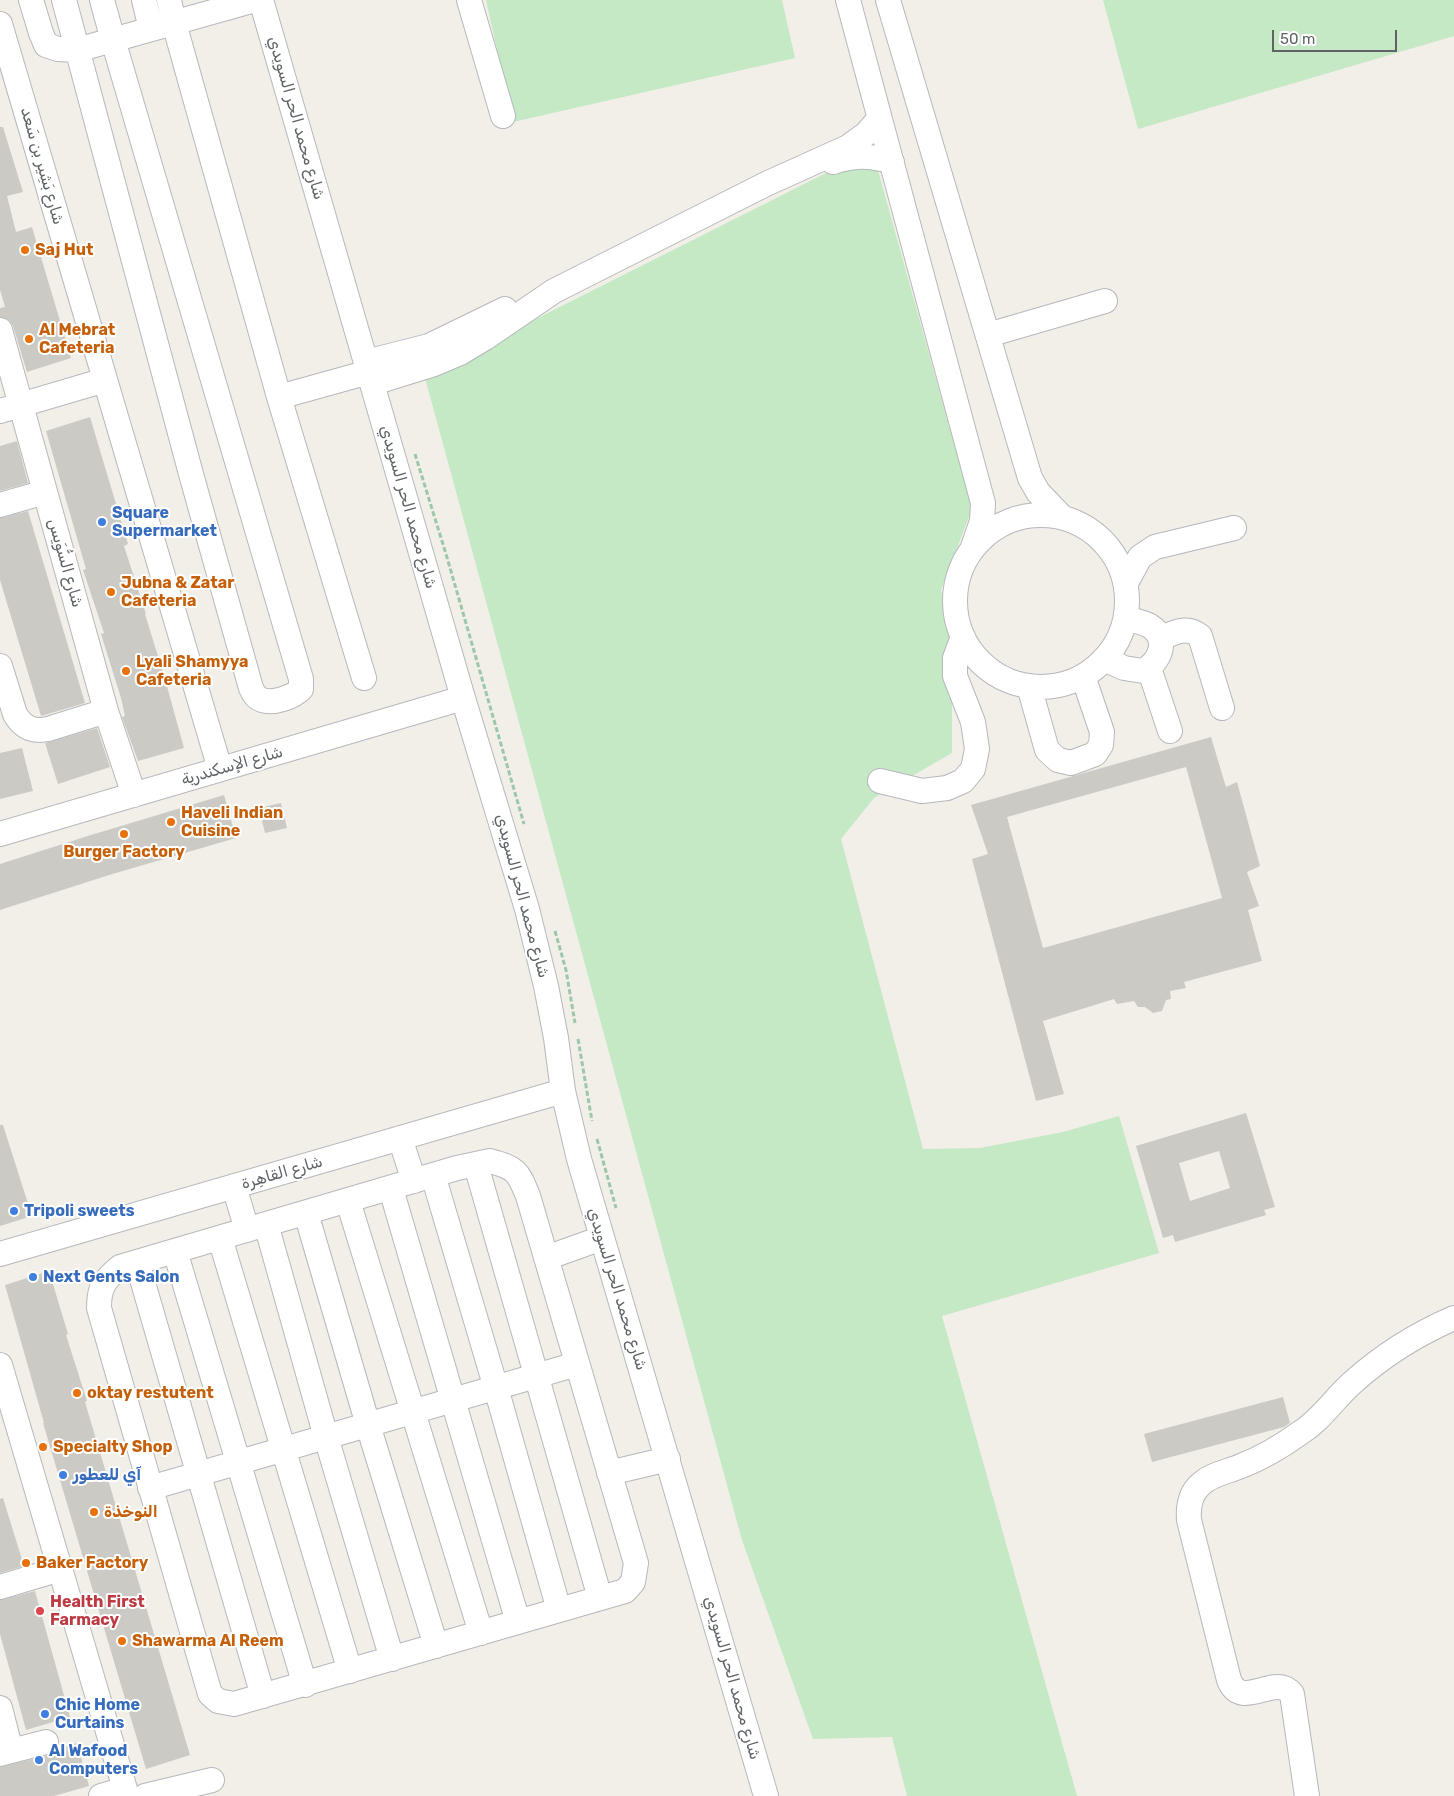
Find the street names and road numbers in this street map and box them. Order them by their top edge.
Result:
street label: شارع محمد الحر السويدي [263,34,329,202]
street label: شارع بَشِير بن سَعد [16,105,68,227]
street label: شارع محمد الحر السويدي [375,423,441,591]
street label: شارع السُّوَيس [43,516,87,610]
street label: شارع الإسكندرية [179,742,285,790]
street label: شارع محمد الحر السويدي [491,812,553,980]
street label: شارع القاهِرة [239,1152,325,1194]
street label: شارع محمد الحر السويدي [583,1205,651,1373]
street label: شارع محمد الحر السويدي [699,1594,765,1762]

